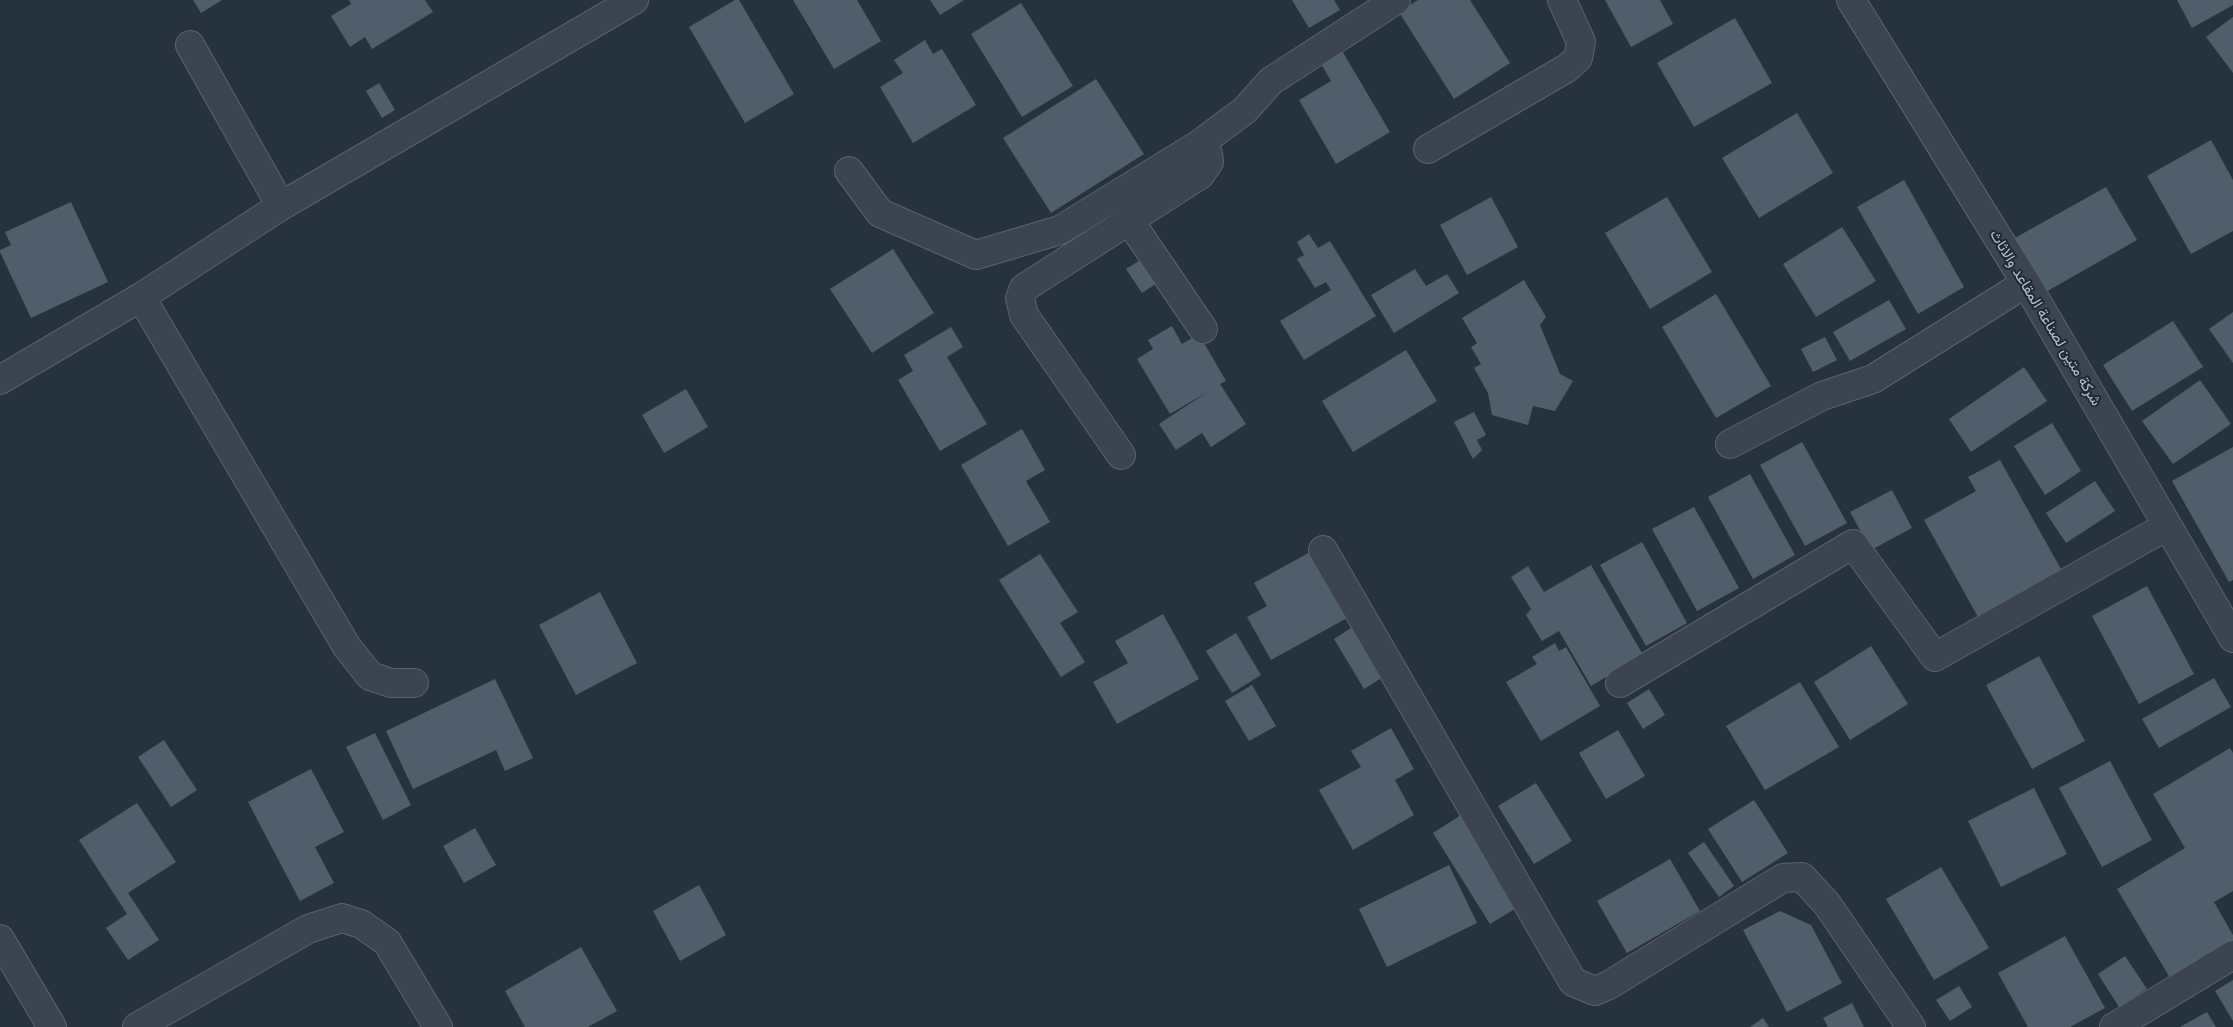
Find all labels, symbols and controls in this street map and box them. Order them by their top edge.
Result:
street label: شركة متين لصناعة المقاعد والاثاث [1985,227,2105,409]

